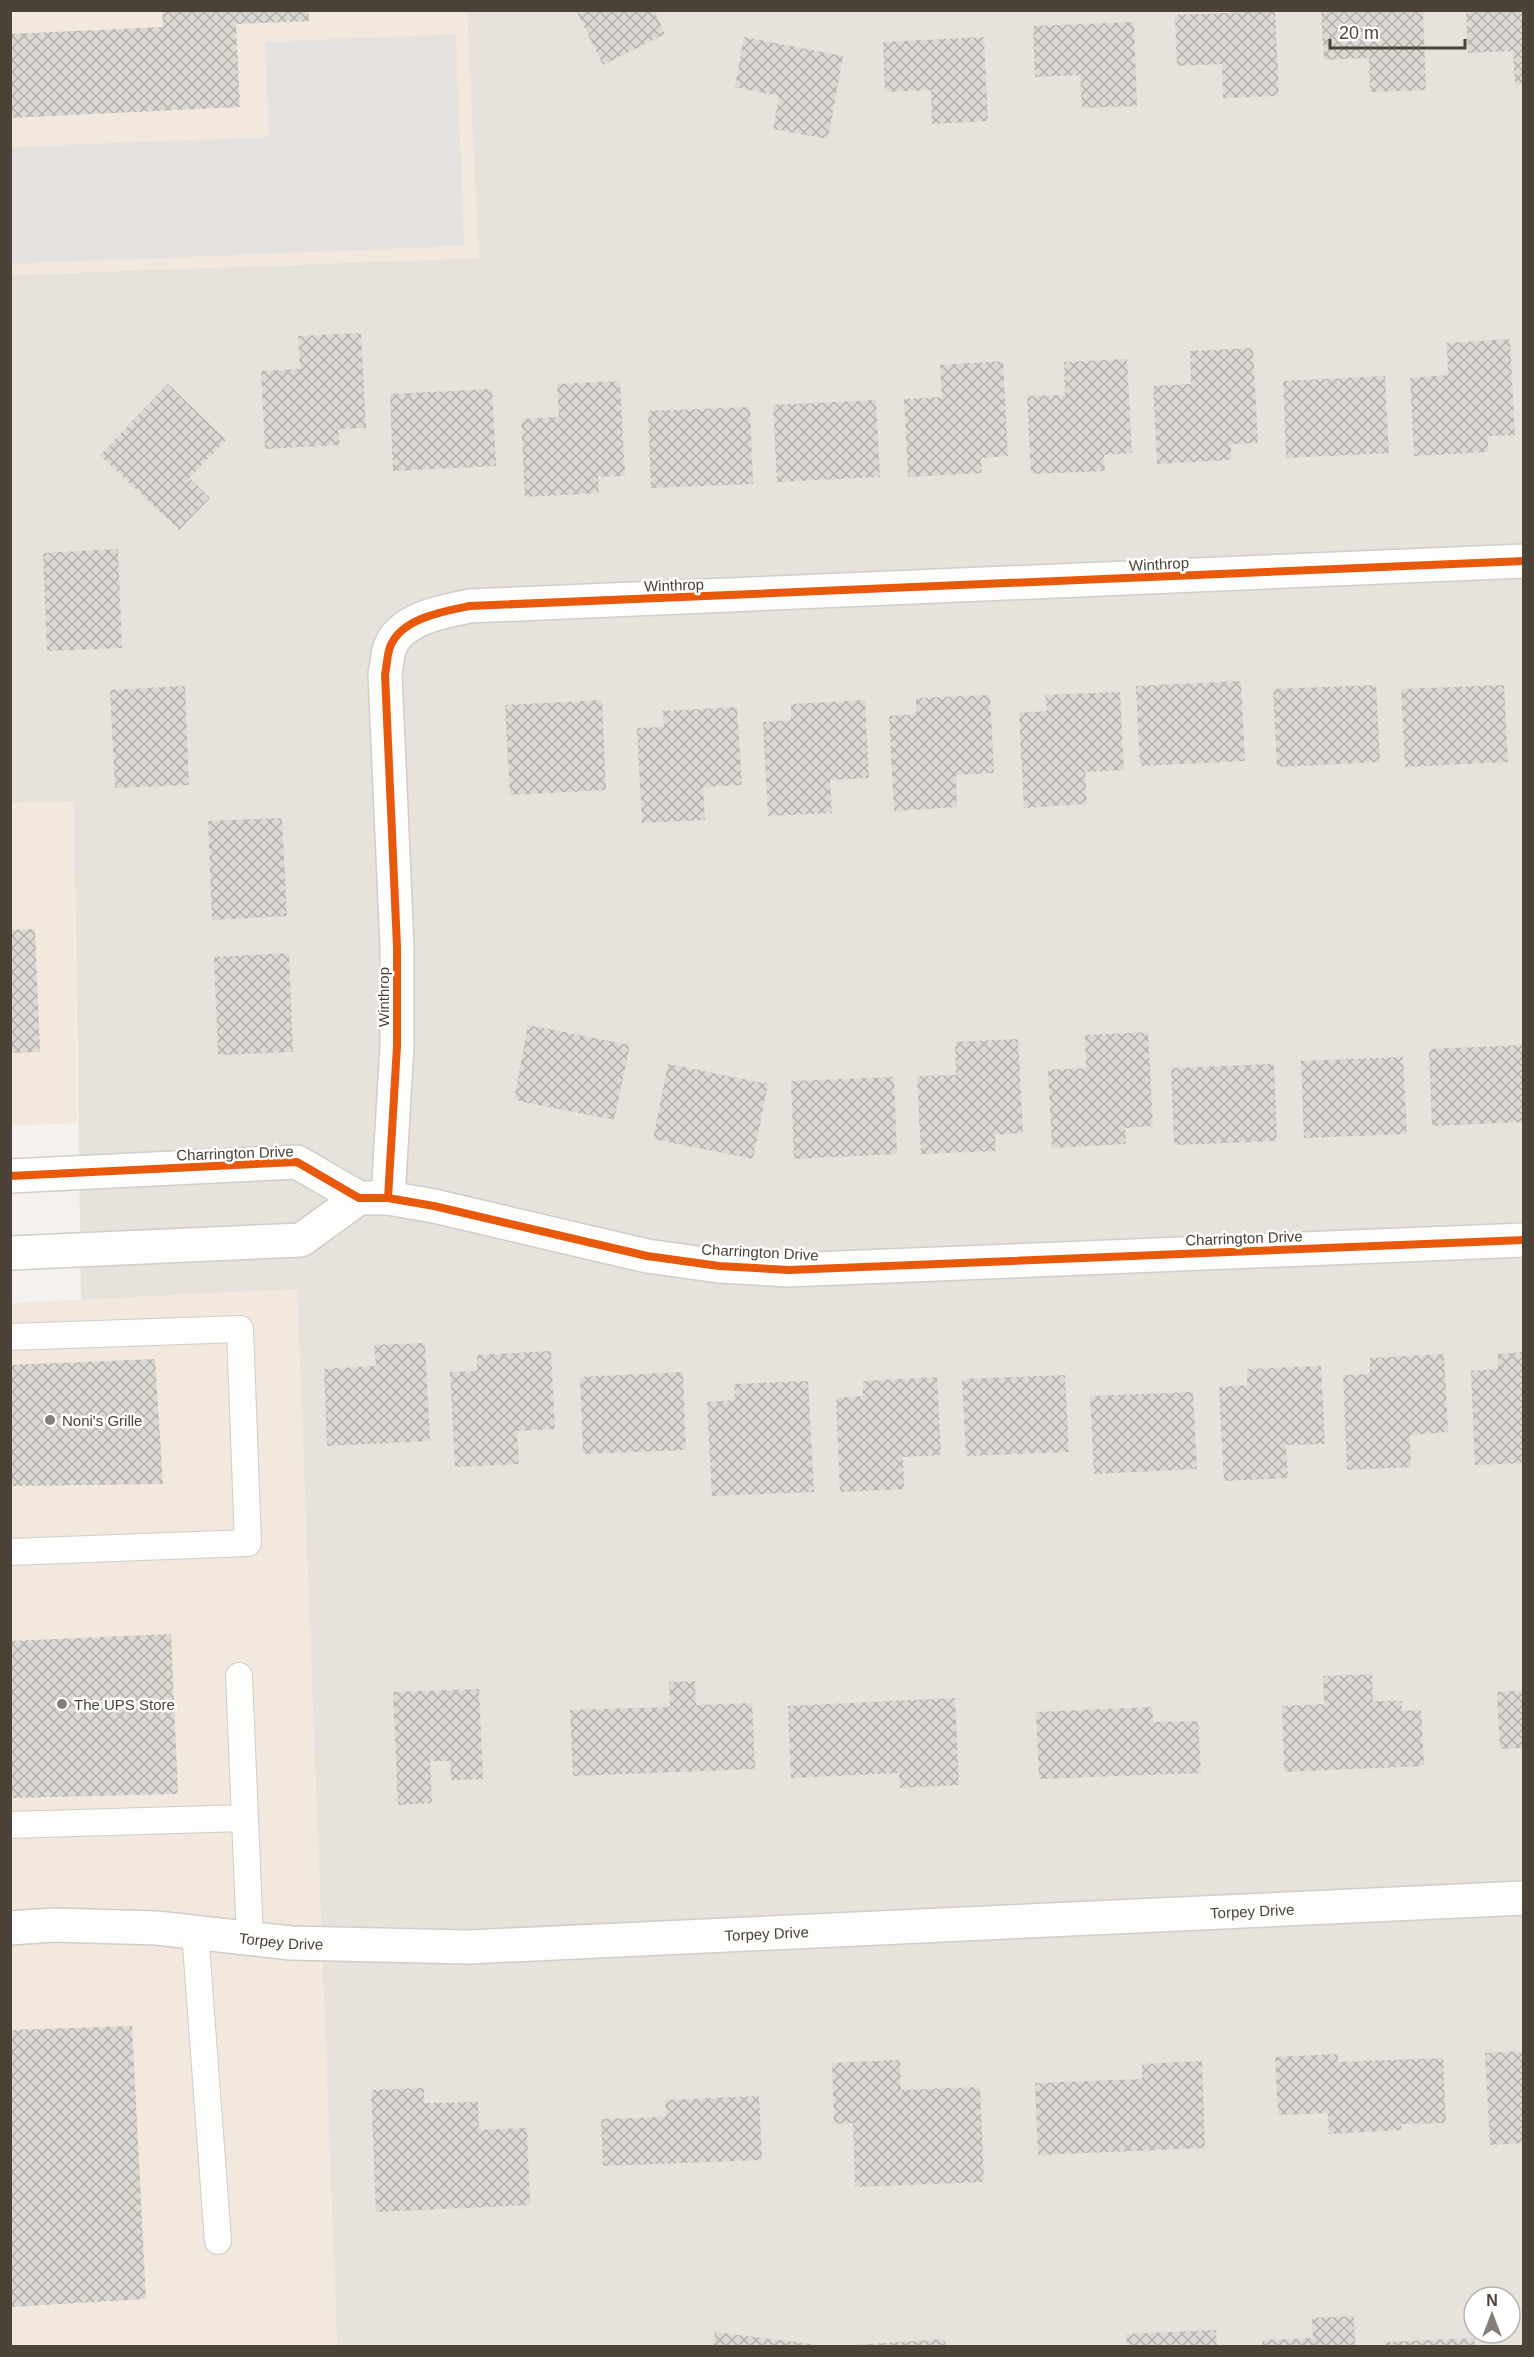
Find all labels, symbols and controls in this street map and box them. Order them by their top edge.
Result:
scale bar [1330,12,1465,50]
text: 20 m [1339,23,1379,43]
street label: Winthrop [1129,554,1189,574]
street label: Winthrop [644,575,704,595]
street label: Winthrop [375,967,392,1027]
street label: Charrington Drive [176,1142,294,1164]
street label: Charrington Drive [1185,1227,1303,1249]
street label: Charrington Drive [701,1240,819,1264]
place label: Noni's Grille [62,1412,142,1429]
marker: Noni's Grille [43,1413,57,1427]
place label: The UPS Store [74,1696,175,1713]
marker: The UPS Store [55,1697,69,1711]
street label: Torpey Drive [1210,1900,1295,1921]
street label: Torpey Drive [724,1923,809,1944]
street label: Torpey Drive [238,1929,323,1952]
north arrow [1462,2285,1522,2345]
text: N [1486,2292,1498,2309]

